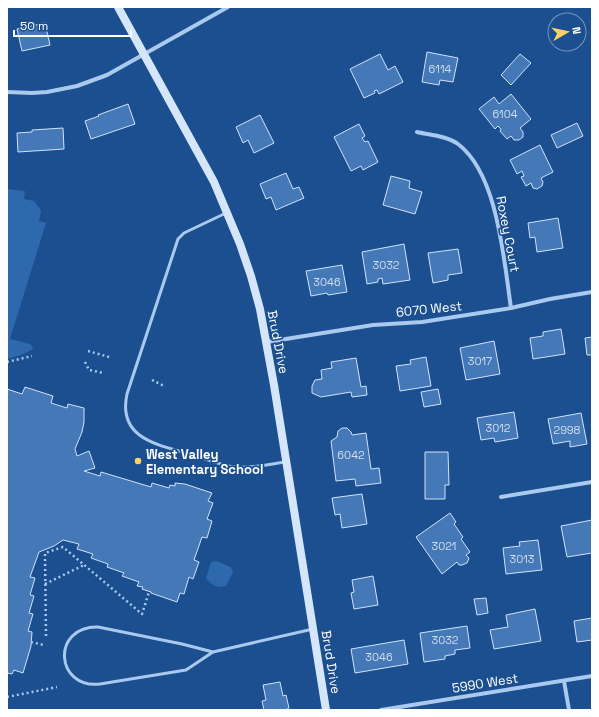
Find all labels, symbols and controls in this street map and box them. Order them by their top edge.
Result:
scale bar [14,12,131,38]
north arrow [547,12,587,52]
text: 50 m [20,18,48,34]
text: N [569,26,584,35]
house number: 6114 [429,62,452,76]
house number: 6104 [492,107,518,121]
street label: Roxey Court [492,194,524,274]
house number: 3032 [373,258,400,272]
house number: 3046 [313,275,341,289]
street label: 6070 West [395,297,463,321]
street label: Brud Drive [264,309,292,375]
house number: 3017 [468,354,492,368]
house number: 3012 [486,421,511,435]
house number: 2998 [554,423,581,437]
place label: West Valley Elementary School [146,446,263,478]
house number: 6042 [337,448,365,462]
marker: West Valley Elementary School [133,456,143,466]
house number: 3021 [432,539,456,553]
house number: 3013 [510,552,535,566]
street label: Brud Drive [318,629,344,695]
house number: 3032 [432,633,459,647]
house number: 3046 [365,650,393,664]
street label: 5990 West [451,669,519,697]

